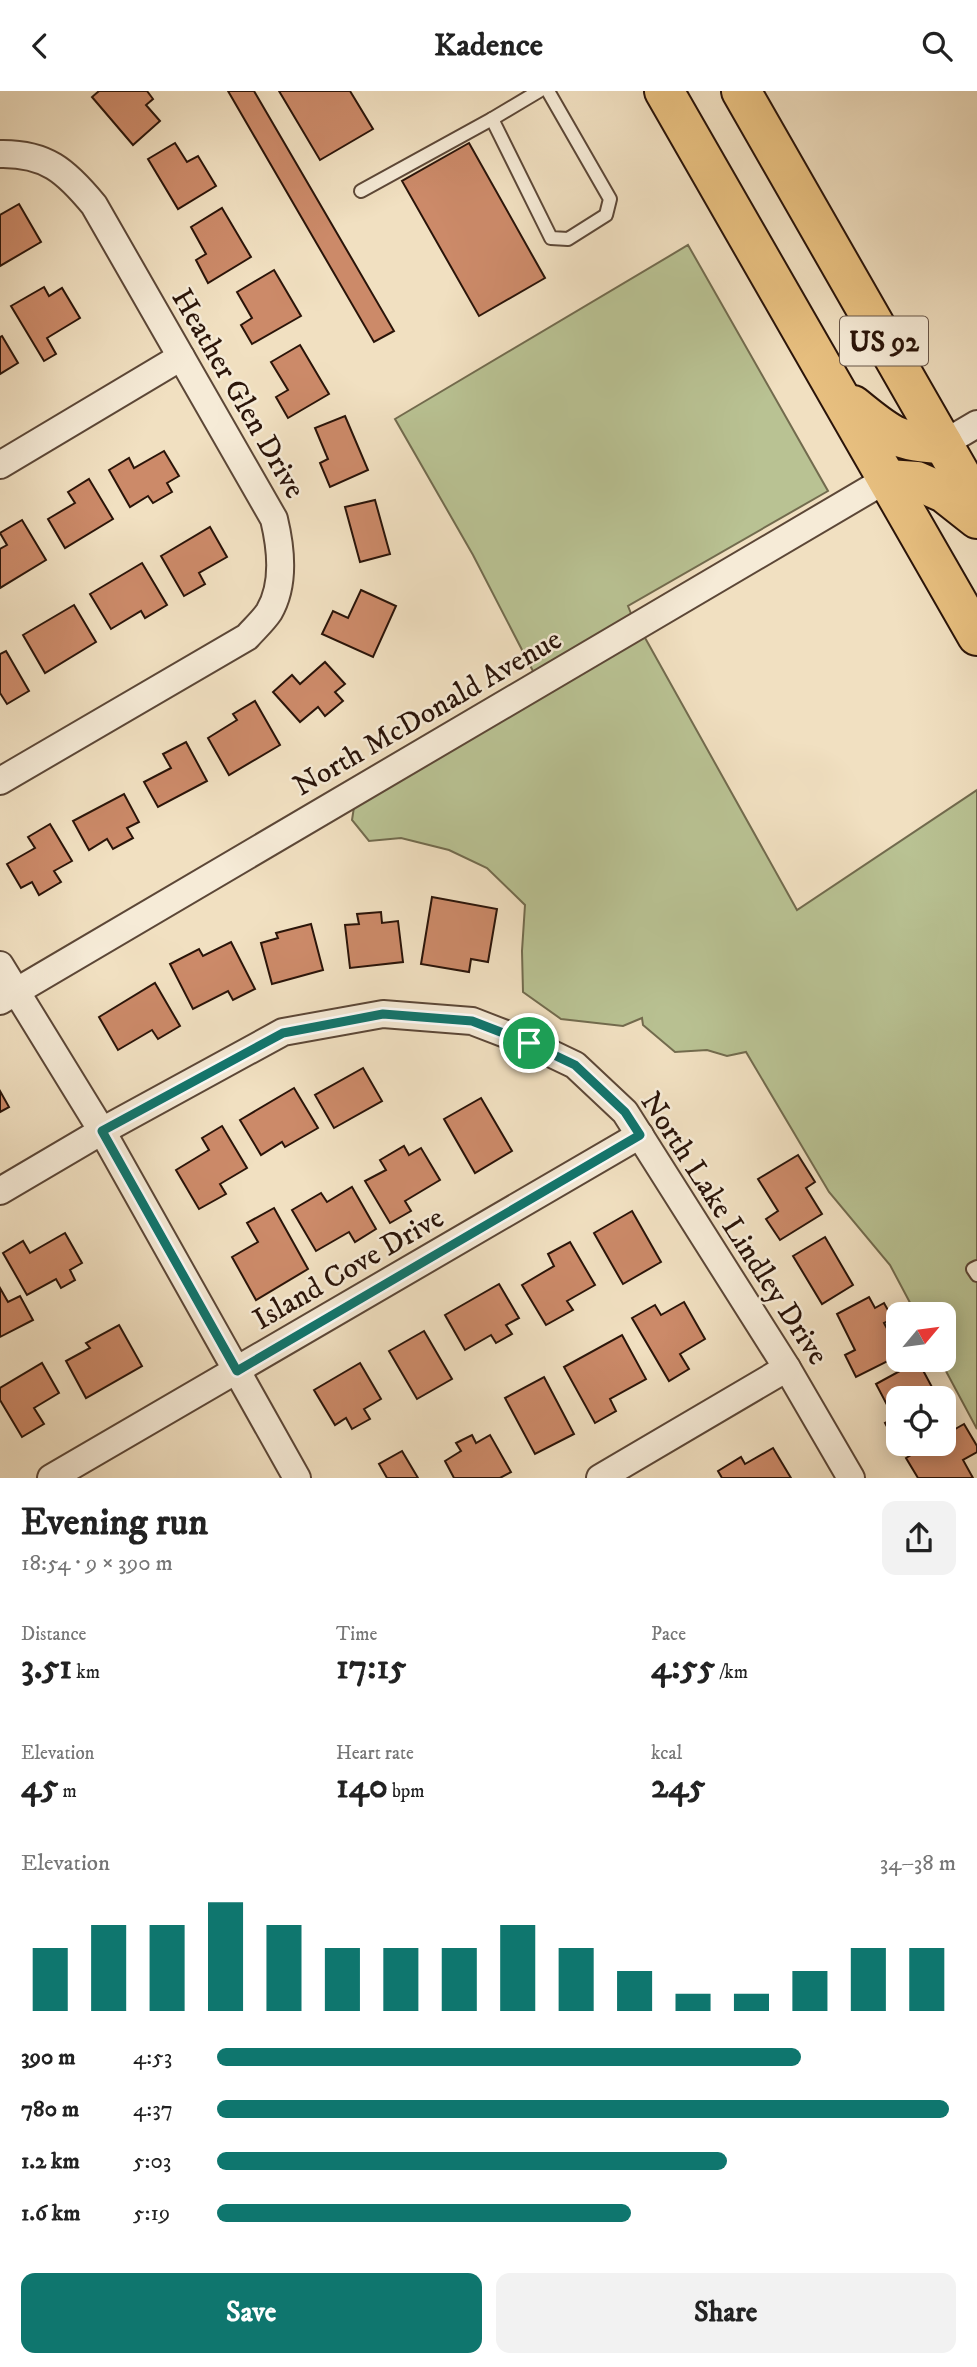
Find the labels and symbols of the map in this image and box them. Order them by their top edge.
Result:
street label: Heather Glen Drive [163,282,313,505]
road number: US 92 [840,317,928,365]
street label: North McDonald Avenue [287,621,568,805]
pin [499,1013,559,1073]
street label: North Lake Lindley Drive [632,1085,836,1372]
street label: Island Cove Drive [247,1200,451,1339]
north arrow [886,1302,956,1372]

